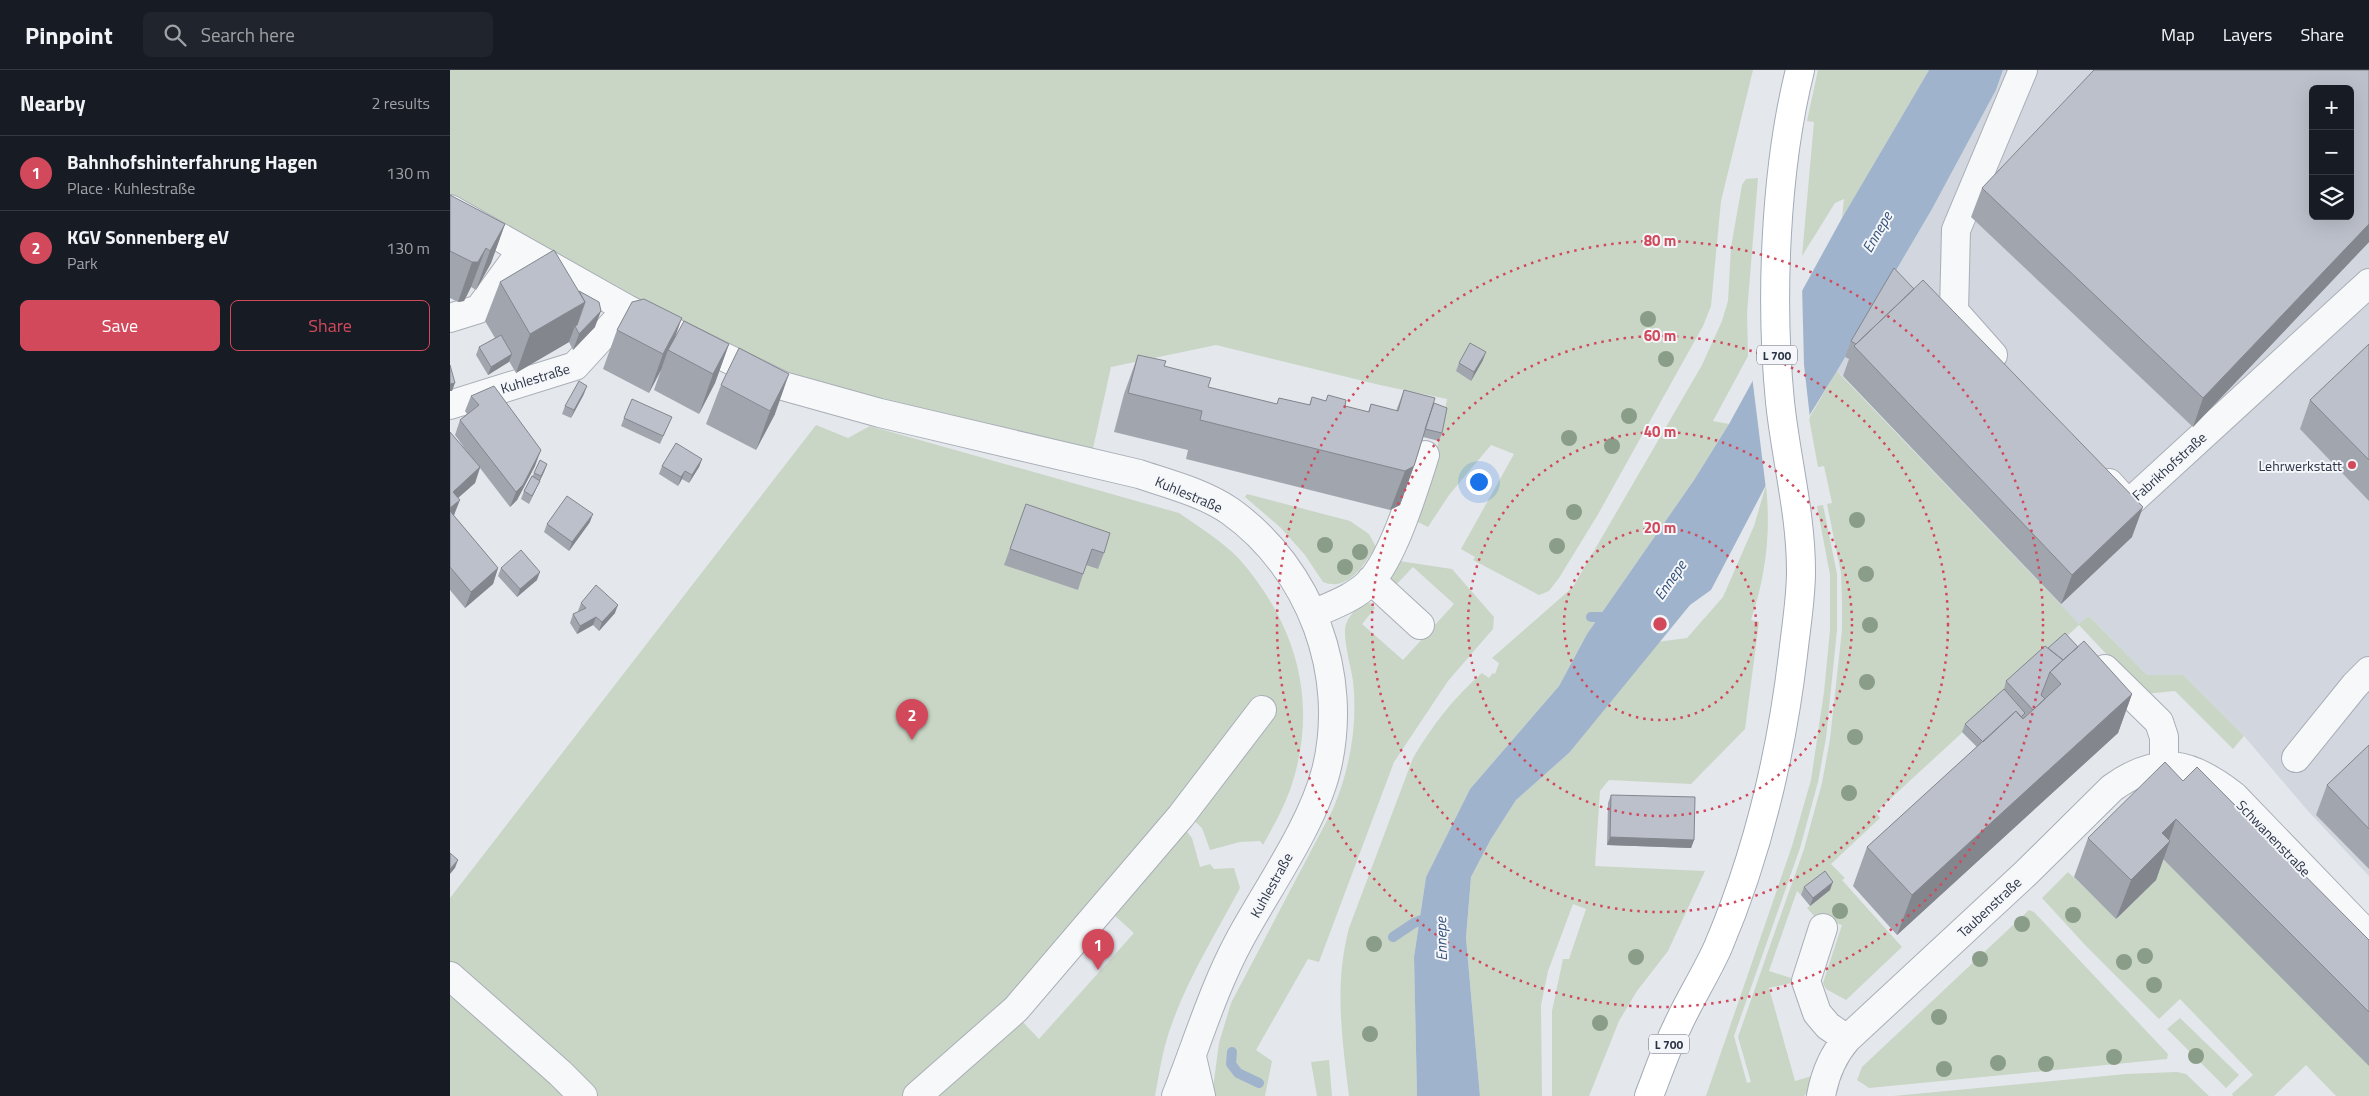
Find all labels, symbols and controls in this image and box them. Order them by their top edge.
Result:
search box [143,12,493,57]
text: Pinpoint [25,17,113,53]
text: Search here [201,20,295,49]
icon: search [161,21,189,49]
text: Map [2161,21,2195,48]
text: Layers [2223,21,2272,48]
text: Share [2300,21,2344,48]
map controls [2309,85,2354,220]
button: + [2309,85,2354,130]
text: Nearby [20,87,85,119]
text: 2 results [371,91,430,115]
button: − [2309,130,2354,175]
text: Bahnhofshinterfahrung Hagen [67,147,318,176]
text: 1 [32,161,40,185]
text: 130 m [386,161,430,185]
button: layers [2309,175,2354,220]
text: Place · Kuhlestraße [67,176,195,200]
water label: Ennepe [1856,206,1898,257]
text: KGV Sonnenberg eV [67,222,229,251]
text: 80 m [1644,229,1676,252]
text: 2 [32,236,40,260]
text: 130 m [386,236,430,260]
text: Park [67,251,98,275]
button: Save [20,300,220,351]
button: Share [230,300,430,351]
text: 60 m [1644,324,1676,347]
road number: L 700 [1757,346,1797,364]
street label: Kuhlestraße [498,358,572,398]
text: 40 m [1644,420,1676,443]
street label: Fabrikhofstraße [2127,427,2211,505]
place label: Lehrwerkstatt [2258,455,2342,476]
marker: Lehrwerkstatt [2346,459,2358,471]
your location [1466,469,1492,495]
street label: Kuhlestraße [1152,470,1226,518]
text: 20 m [1644,516,1676,539]
water label: Ennepe [1648,555,1693,605]
centre of rings [1651,615,1669,633]
pin: 2 [896,699,928,740]
street label: Schwanenstraße [2232,795,2316,881]
street label: Kuhlestraße [1244,849,1298,921]
street label: Taubenstraße [1952,872,2026,942]
water label: Ennepe [1429,916,1453,961]
pin: 1 [1082,929,1114,970]
road number: L 700 [1649,1034,1689,1054]

